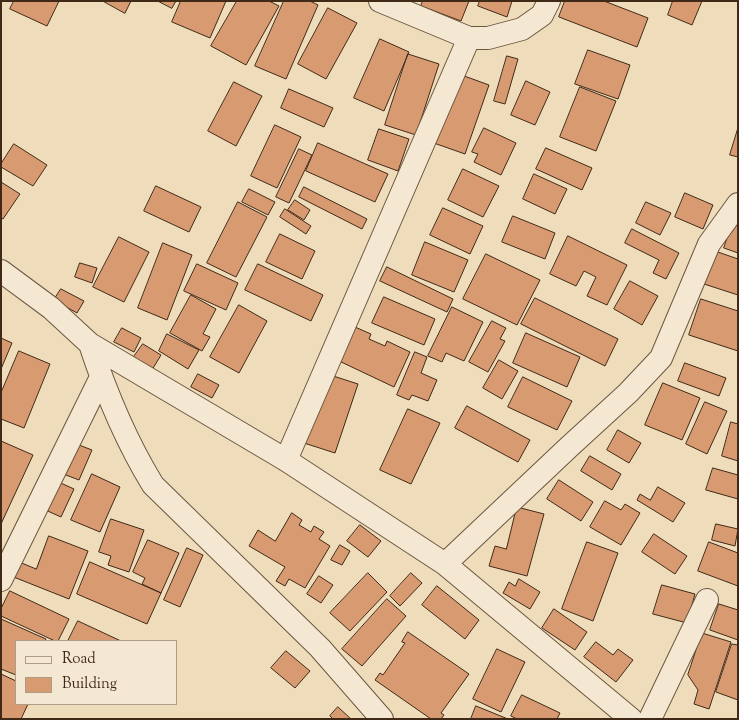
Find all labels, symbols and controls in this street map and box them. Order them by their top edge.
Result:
legend [15,640,178,705]
text: Road [62,649,96,670]
text: Building [62,674,117,695]

